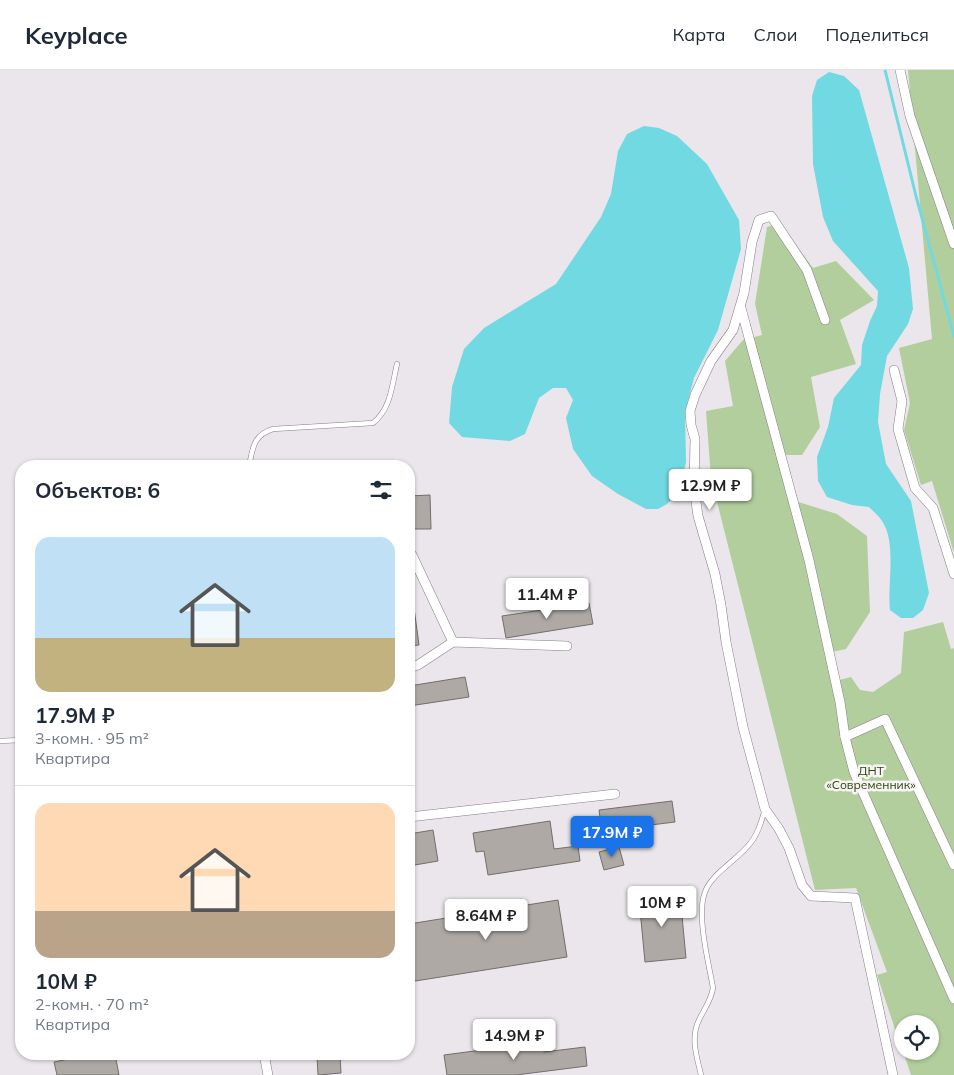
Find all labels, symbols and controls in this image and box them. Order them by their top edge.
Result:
text: Keyplace [25,20,128,50]
text: Карта [673,23,725,46]
text: Слои [753,23,798,46]
text: Поделиться [826,23,929,46]
pin: 12.9M ₽ [664,468,756,511]
text: 12.9M ₽ [680,475,740,495]
icon: filters [367,476,395,504]
text: Объектов: 6 [35,477,160,503]
icon: home [170,570,260,660]
pin: 11.4M ₽ [501,578,593,620]
text: 11.4M ₽ [517,584,577,604]
text: 17.9M ₽ [35,702,115,728]
text: 3-комн. · 95 m² [35,728,149,748]
text: Квартира [35,748,110,768]
park label: ДНТ «Современник» [826,763,916,792]
pin: 17.9M ₽ [566,816,658,858]
text: 17.9M ₽ [582,822,642,842]
icon: home [170,835,260,925]
pin: 10M ₽ [627,886,697,928]
text: 10M ₽ [638,892,686,912]
pin: 8.64M ₽ [440,898,532,941]
text: 8.64M ₽ [456,905,516,925]
text: 10M ₽ [35,968,97,994]
text: 2-комн. · 70 m² [35,994,149,1014]
text: Квартира [35,1014,110,1034]
map controls [894,1015,939,1060]
button: locate [894,1015,939,1060]
pin: 14.9M ₽ [468,1018,560,1061]
text: 14.9M ₽ [484,1025,544,1045]

